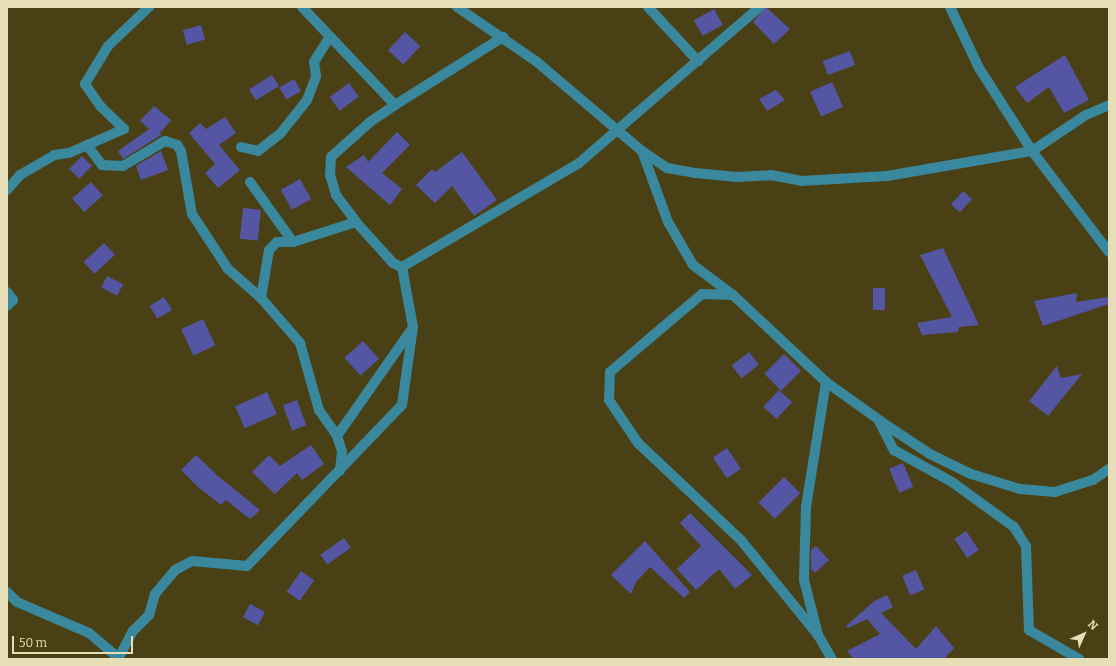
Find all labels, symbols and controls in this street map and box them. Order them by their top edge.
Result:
north arrow [1064,614,1104,654]
text: N [1085,618,1100,633]
scale bar [14,628,135,654]
text: 50 m [19,636,47,650]

